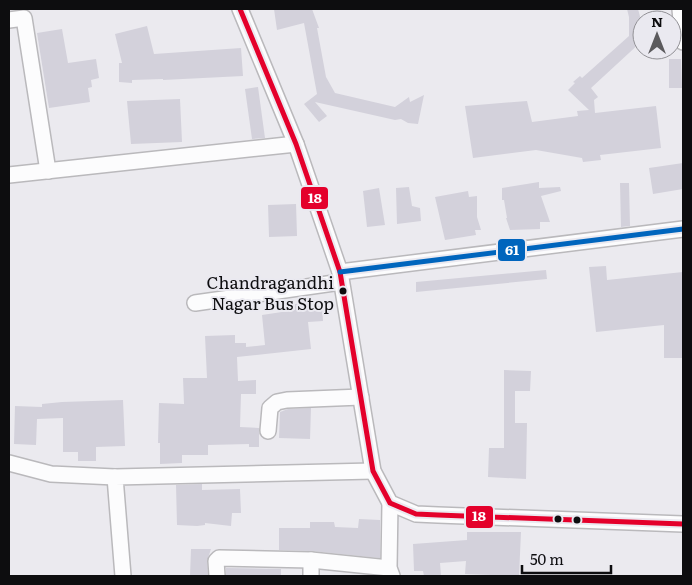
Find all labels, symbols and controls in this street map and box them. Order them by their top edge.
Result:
north arrow [632,10,682,60]
text: N [651,11,663,31]
line badge: 18 [300,186,329,210]
text: 18 [308,187,322,207]
line badge: 61 [497,238,526,262]
text: 61 [505,239,519,259]
place label: Chandragandhi Nagar Bus Stop [207,269,334,315]
marker: Chandragandhi Nagar Bus Stop [338,286,348,296]
line badge: 18 [465,505,494,529]
text: 18 [472,505,486,525]
unlabelled marker [553,514,563,524]
unlabelled marker [572,515,582,525]
scale bar [522,542,611,574]
text: 50 m [530,547,564,570]

